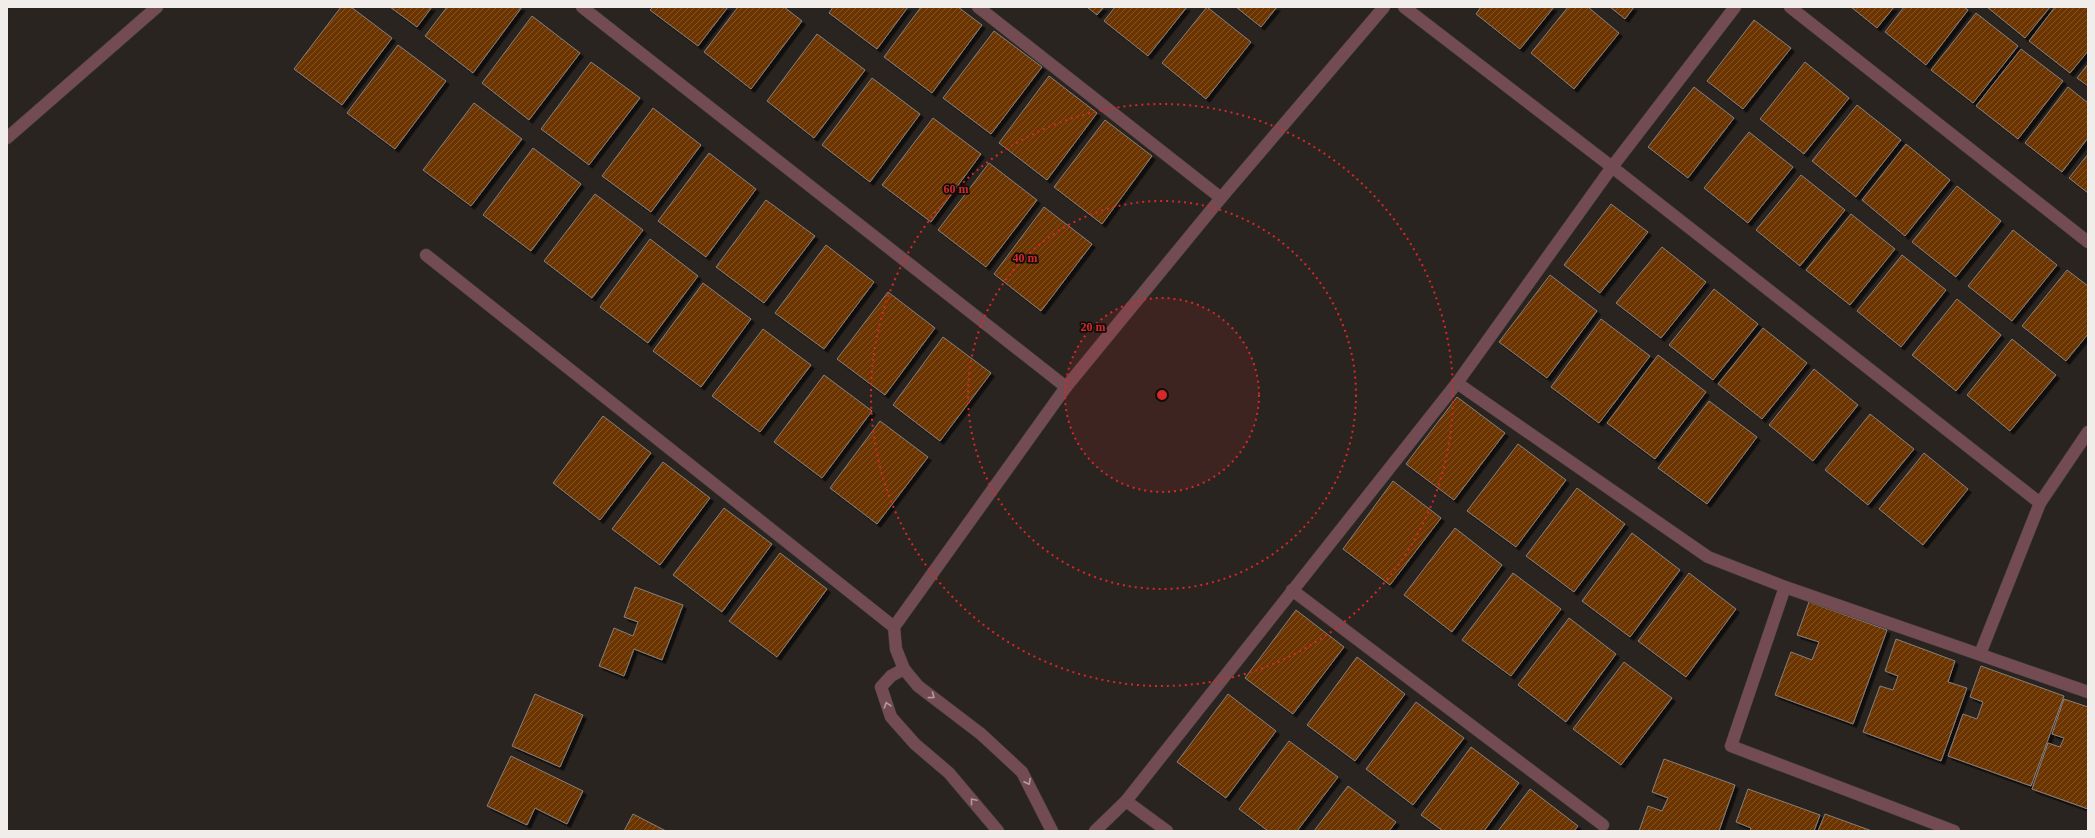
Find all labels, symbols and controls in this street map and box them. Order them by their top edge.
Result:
text: 60 m [944,182,969,196]
text: 40 m [1013,251,1038,265]
text: 20 m [1081,320,1106,334]
centre of rings [1155,388,1169,402]
one-way arrow [927,691,934,698]
one-way arrow [883,702,892,709]
one-way arrow [1023,778,1030,786]
one-way arrow [971,798,978,805]

